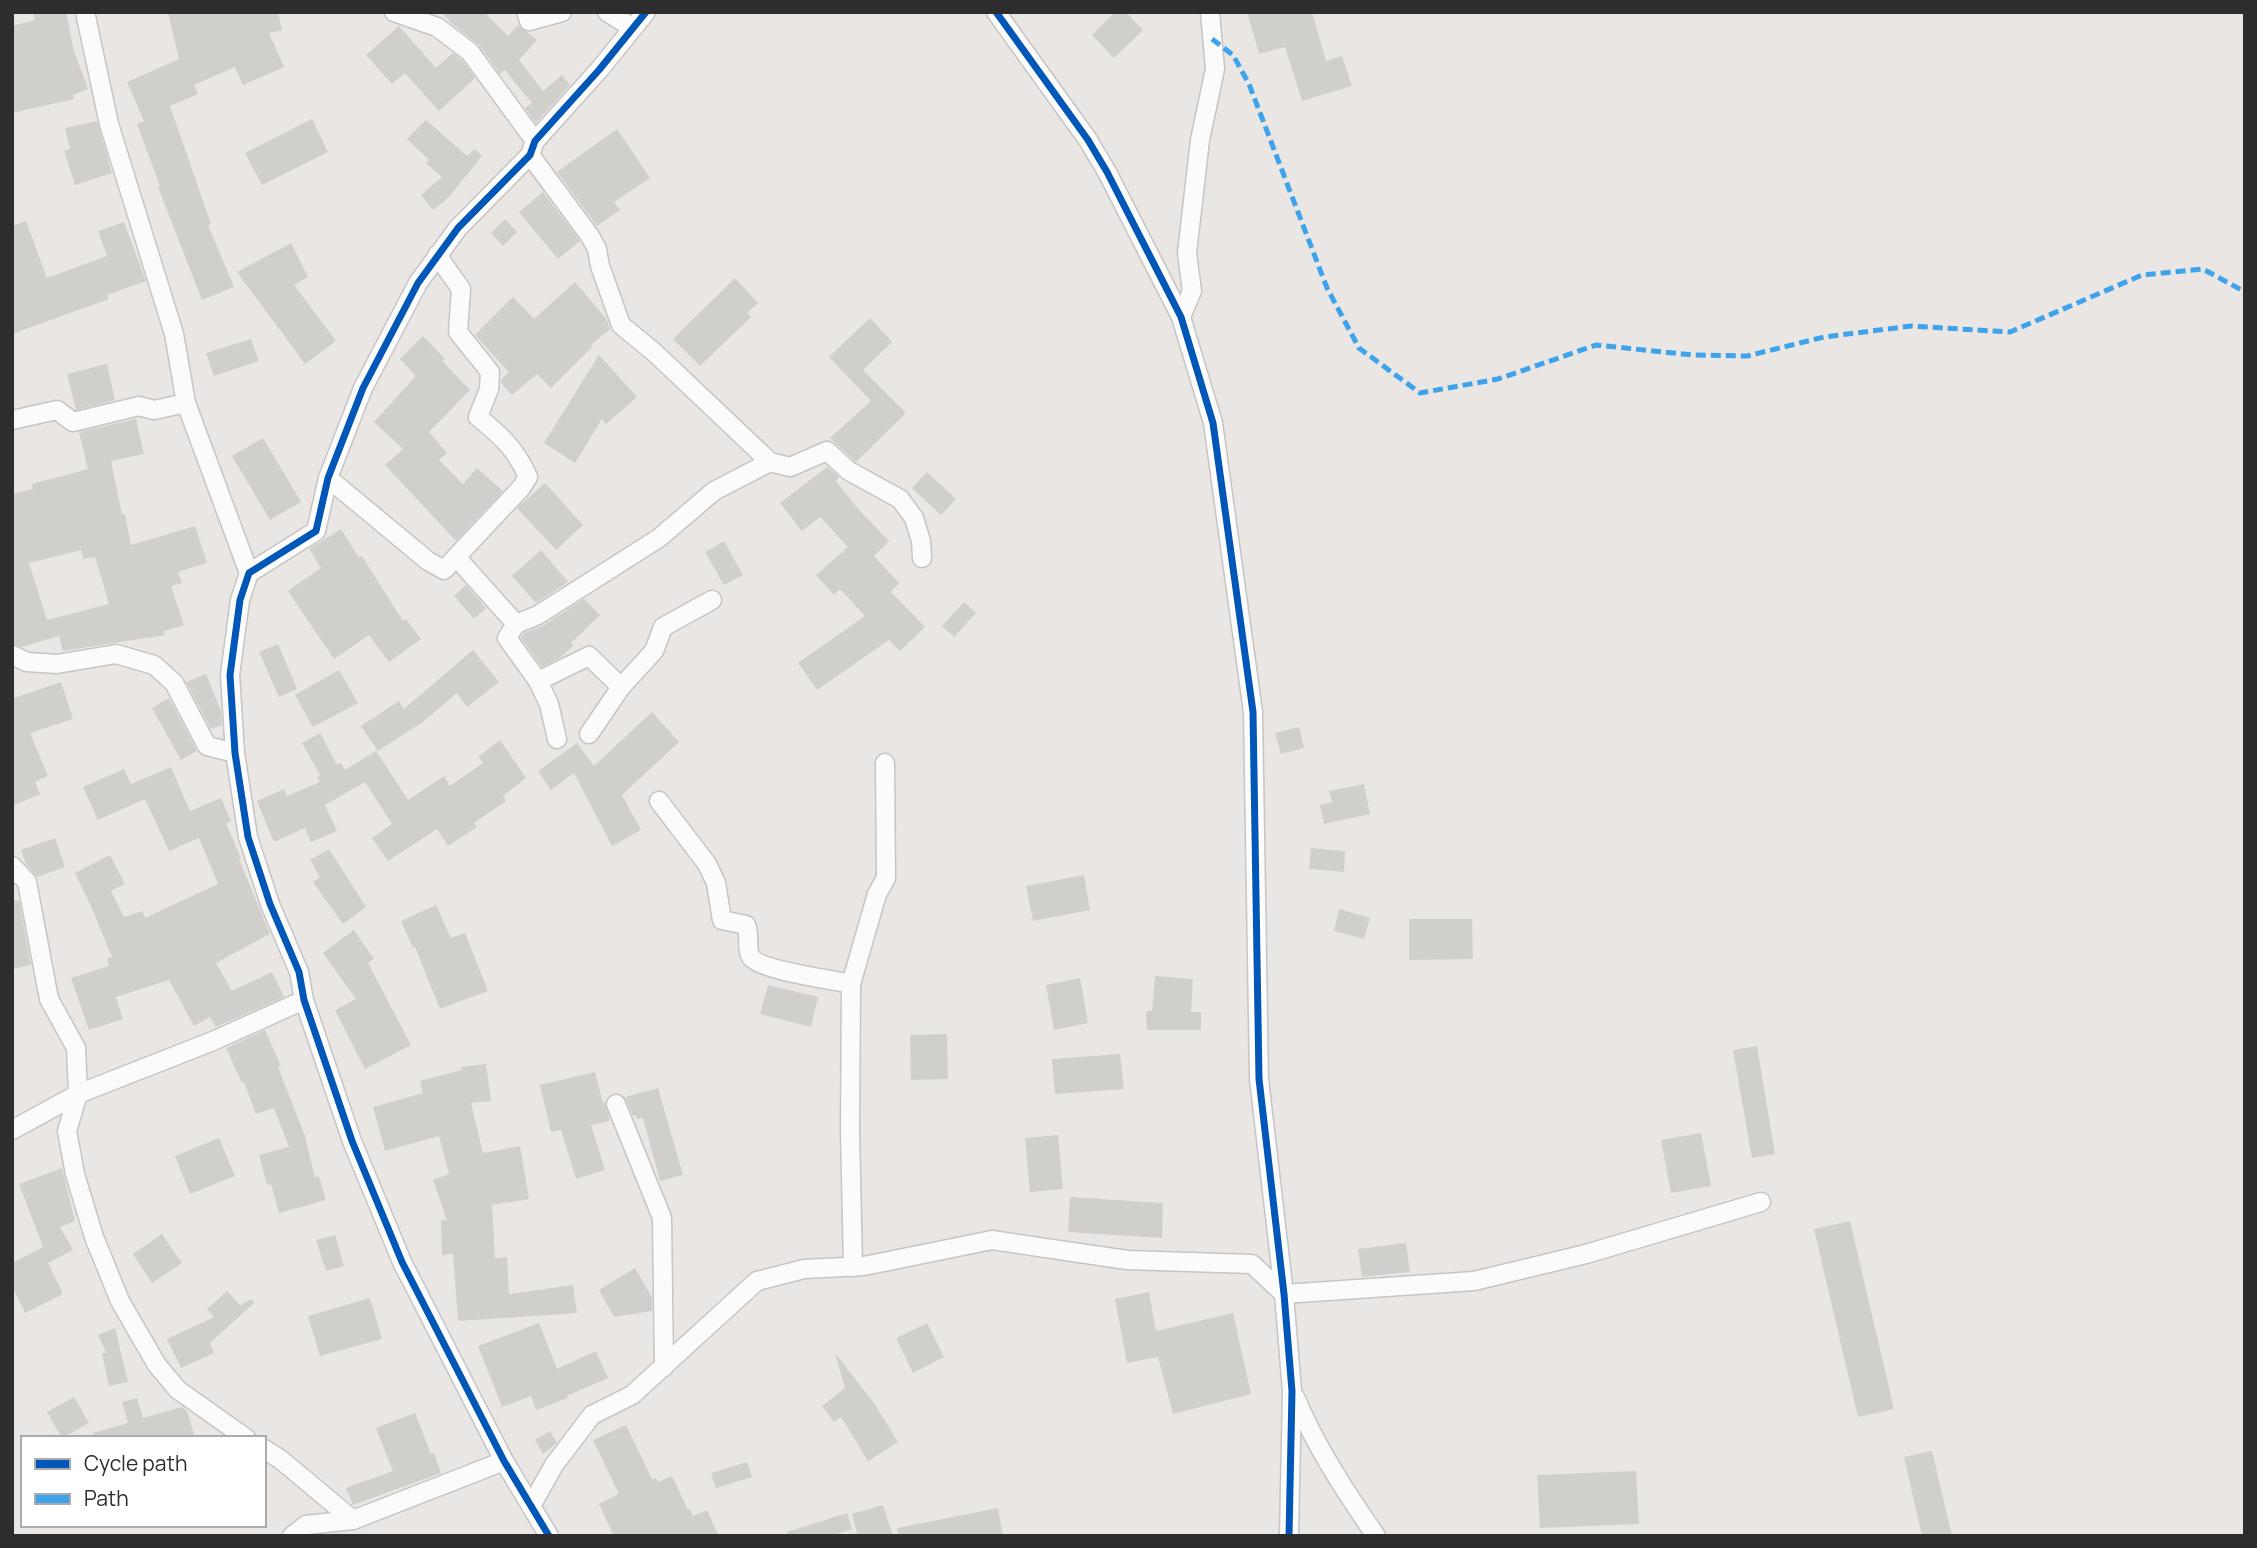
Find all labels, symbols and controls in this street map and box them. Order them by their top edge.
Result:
legend [21,1436,266,1527]
text: Cycle path [84,1449,187,1477]
text: Path [84,1484,129,1512]

